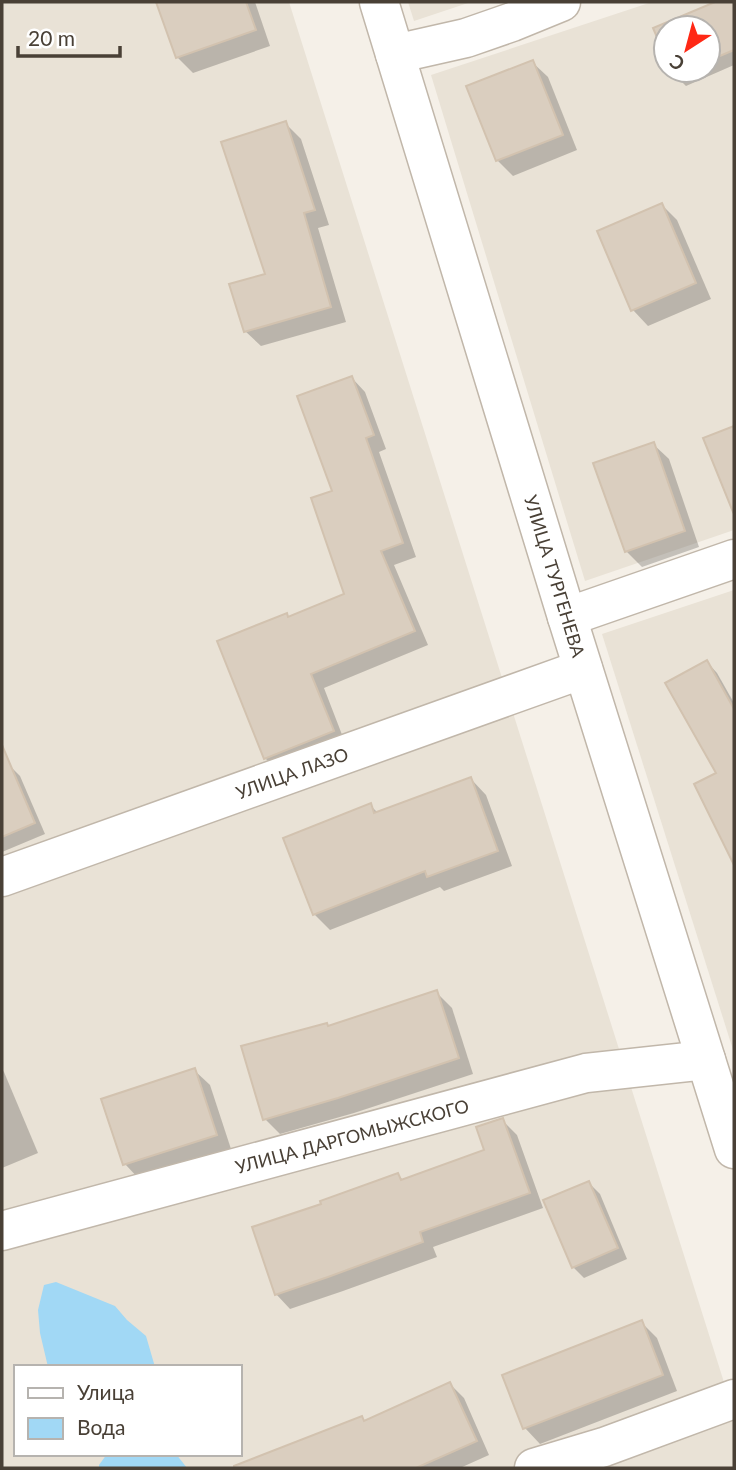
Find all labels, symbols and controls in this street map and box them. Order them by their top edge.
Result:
scale bar [18,14,119,58]
north arrow [652,14,722,84]
text: 20 m [28,25,75,50]
text: С [665,50,689,76]
street label: УЛИЦА ТУРГЕНЕВА [520,492,590,661]
street label: УЛИЦА ЛАЗО [233,743,351,803]
street label: УЛИЦА ДАРГОМЫЖСКОГО [233,1094,471,1178]
legend [14,1365,242,1456]
text: Улица [77,1379,135,1404]
text: Вода [77,1414,125,1439]

